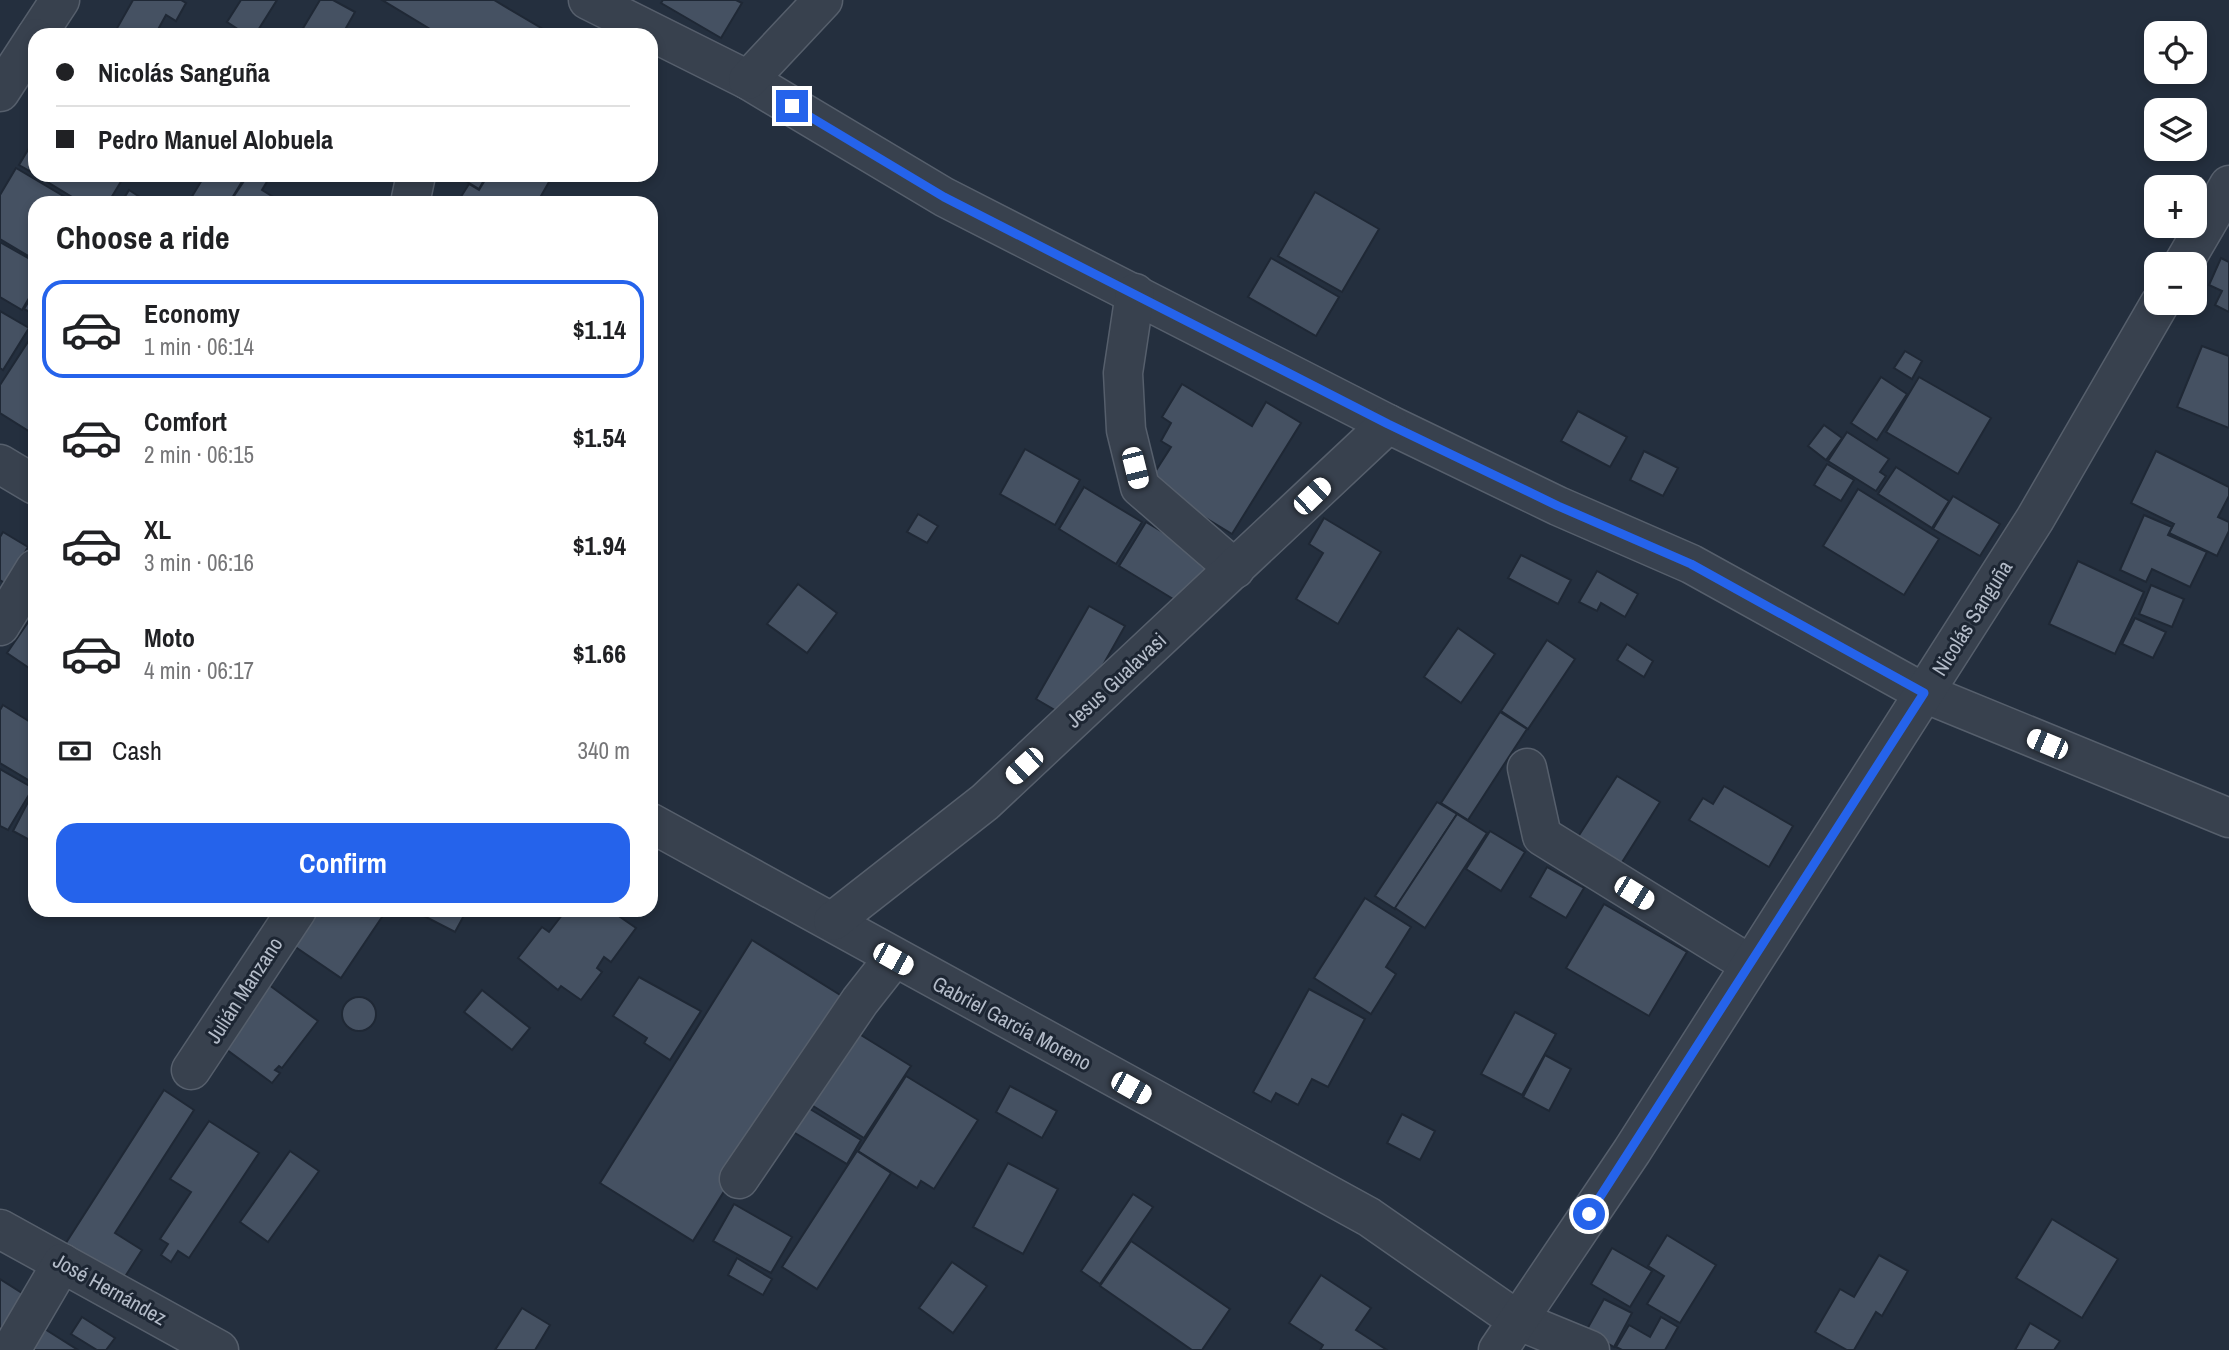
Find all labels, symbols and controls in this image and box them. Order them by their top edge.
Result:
map controls [2144,21,2207,315]
button: locate [2144,21,2207,84]
text: Nicolás Sanguña [98,55,270,90]
route end [776,90,808,122]
button: layers [2144,98,2207,161]
text: Pedro Manuel Alobuela [98,122,333,157]
button: + [2144,175,2207,238]
text: Choose a ride [56,216,230,259]
button: − [2144,252,2207,315]
text: Economy [144,296,240,331]
icon: car [60,298,123,361]
text: $1.14 [573,312,626,347]
text: 1 min · 06:14 [144,331,254,362]
text: Comfort [144,404,227,439]
icon: car [60,406,123,469]
text: $1.54 [573,420,626,455]
text: 2 min · 06:15 [144,439,254,470]
car [1120,445,1151,491]
car [1290,474,1335,518]
text: XL [144,512,171,547]
icon: car [60,514,123,577]
text: $1.94 [573,528,626,563]
text: 3 min · 06:16 [144,547,254,578]
street label: Nicolás Sanguña [1925,554,2019,681]
text: Moto [144,620,195,655]
icon: car [60,622,123,685]
street label: Jesus Gualavasi [1060,626,1172,734]
text: $1.66 [573,636,626,671]
text: 4 min · 06:17 [144,655,254,686]
car [2024,726,2071,762]
icon: cash [56,732,94,770]
text: Cash [112,733,162,768]
text: 340 m [578,735,630,766]
car [1002,744,1047,788]
button: Confirm [56,823,630,903]
car [1611,873,1658,913]
street label: Julián Manzano [199,931,289,1049]
car [870,940,917,978]
street label: Gabriel García Moreno [927,969,1097,1077]
car [1108,1069,1155,1107]
route start [1573,1198,1605,1230]
street label: José Hernández [48,1246,172,1332]

